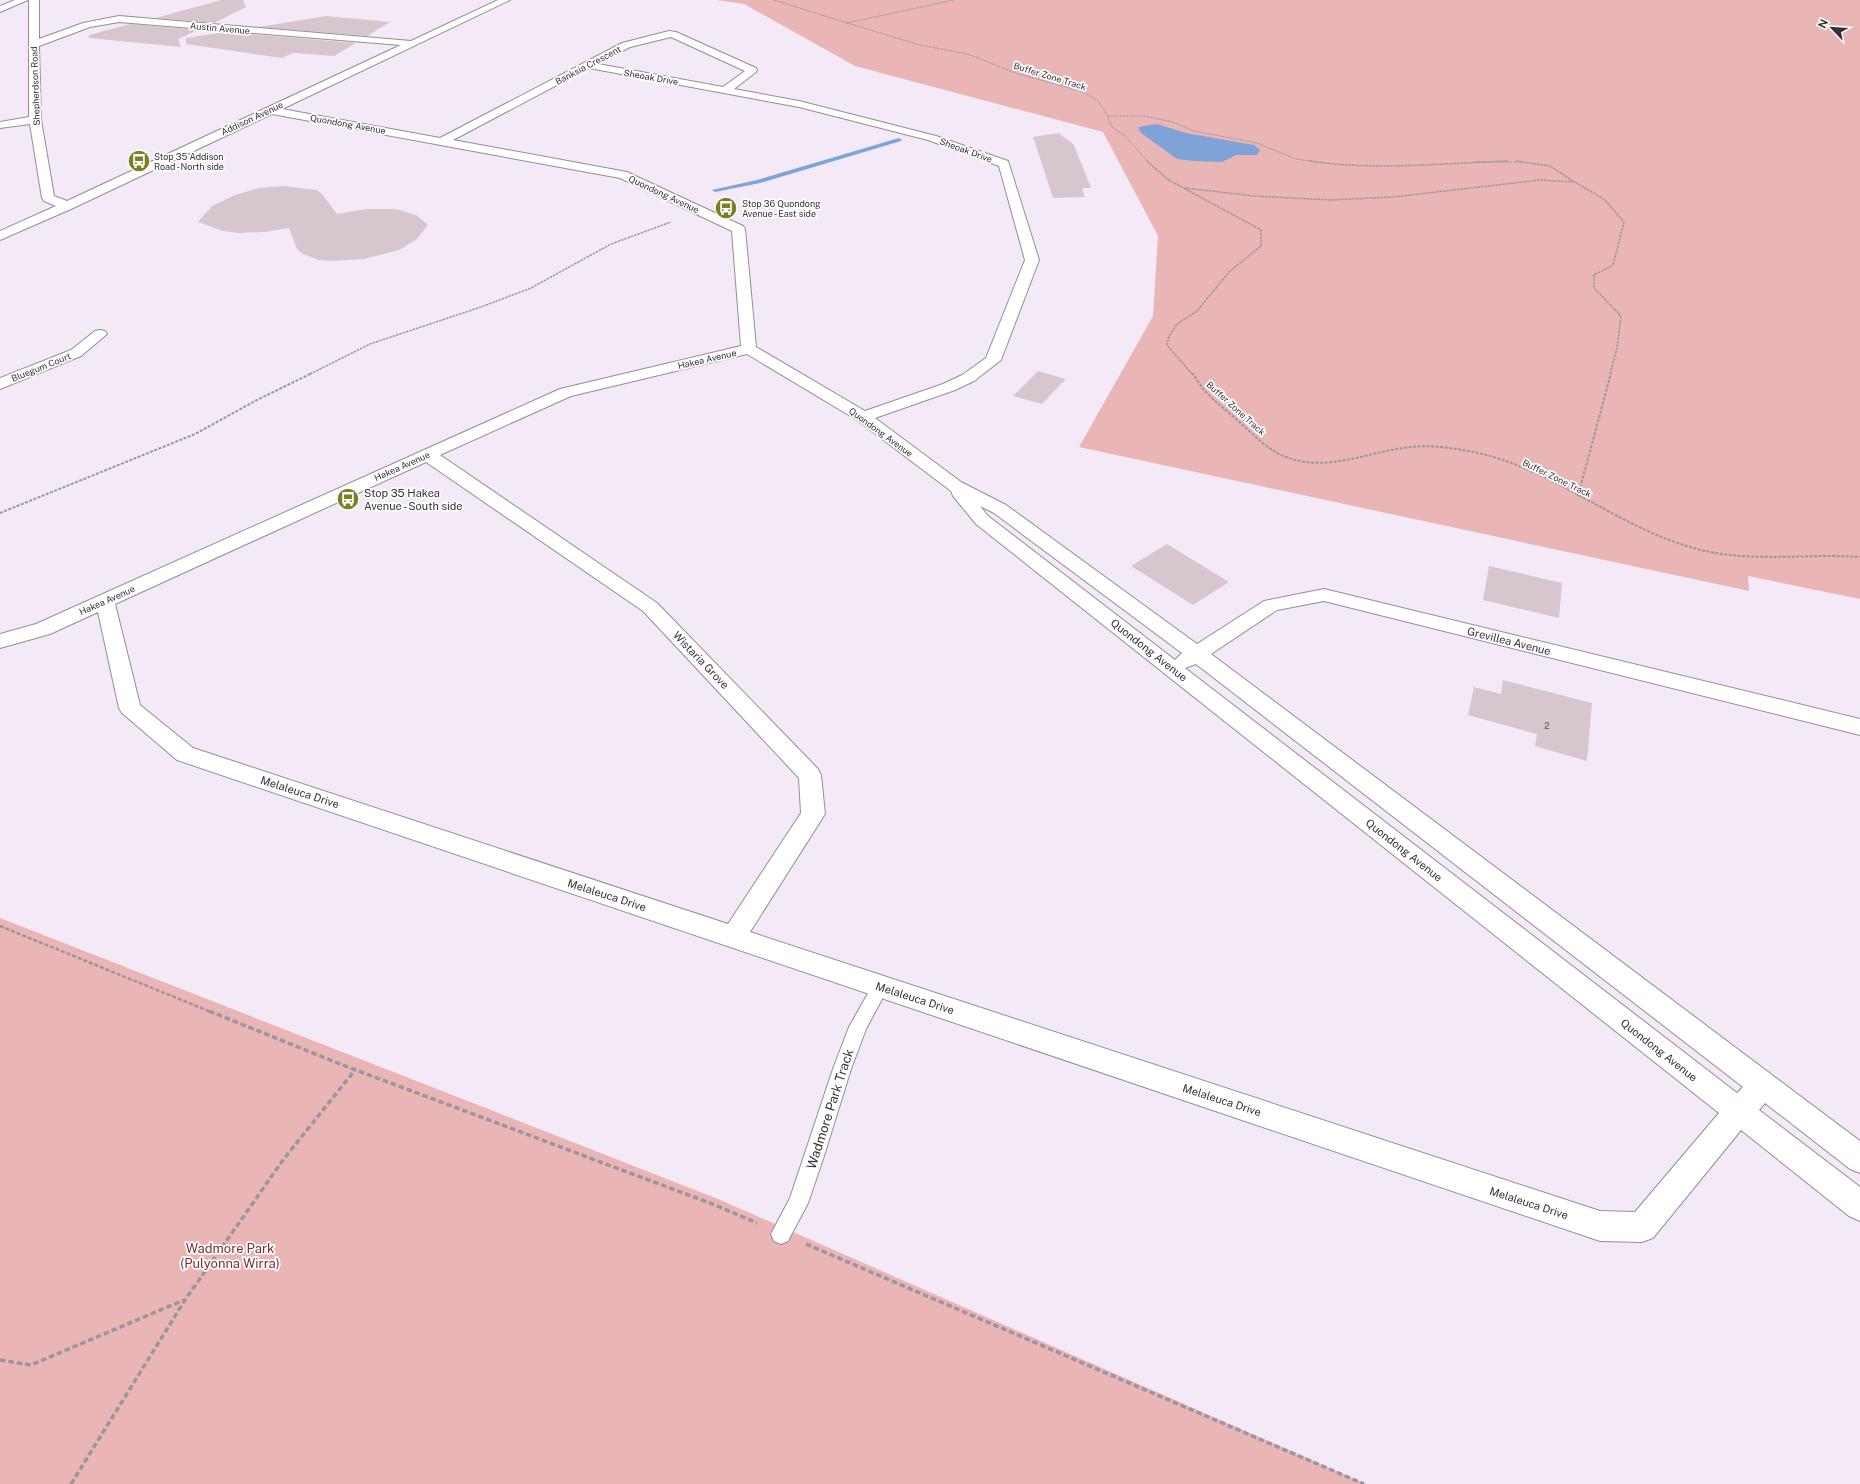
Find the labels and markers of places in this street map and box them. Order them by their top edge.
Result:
bus stop icon: Stop 35 Addison Road - North side [126,148,152,174]
place label: Stop 35 Addison Road - North side [154,151,224,172]
bus stop icon: Stop 36 Quondong Avenue - East side [713,195,739,221]
place label: Stop 36 Quondong Avenue - East side [742,198,821,219]
bus stop icon: Stop 35 Hakea Avenue - South side [335,486,361,512]
place label: Stop 35 Hakea Avenue - South side [364,487,463,512]

